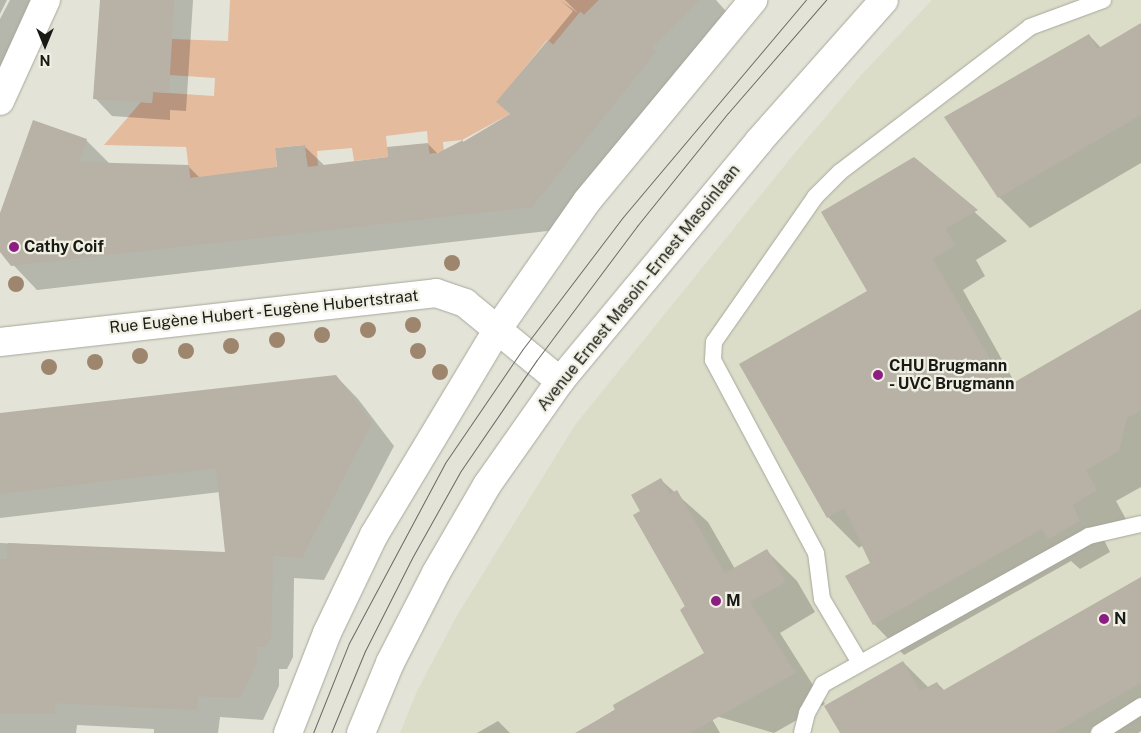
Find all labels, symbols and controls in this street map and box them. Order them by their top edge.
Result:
north arrow [20,20,70,70]
text: N [40,52,50,68]
street label: Avenue Ernest Masoin - Ernest Masoinlaan [532,159,746,417]
place label: Cathy Coif [24,237,104,257]
marker: Cathy Coif [8,241,20,253]
street label: Rue Eugène Hubert - Eugène Hubertstraat [106,286,422,338]
place label: CHU Brugmann - UVC Brugmann [889,356,1016,394]
marker: CHU Brugmann - UVC Brugmann [871,368,885,382]
place label: M [726,591,741,611]
marker: M [710,595,722,607]
place label: N [1114,609,1127,629]
marker: N [1098,613,1110,625]

